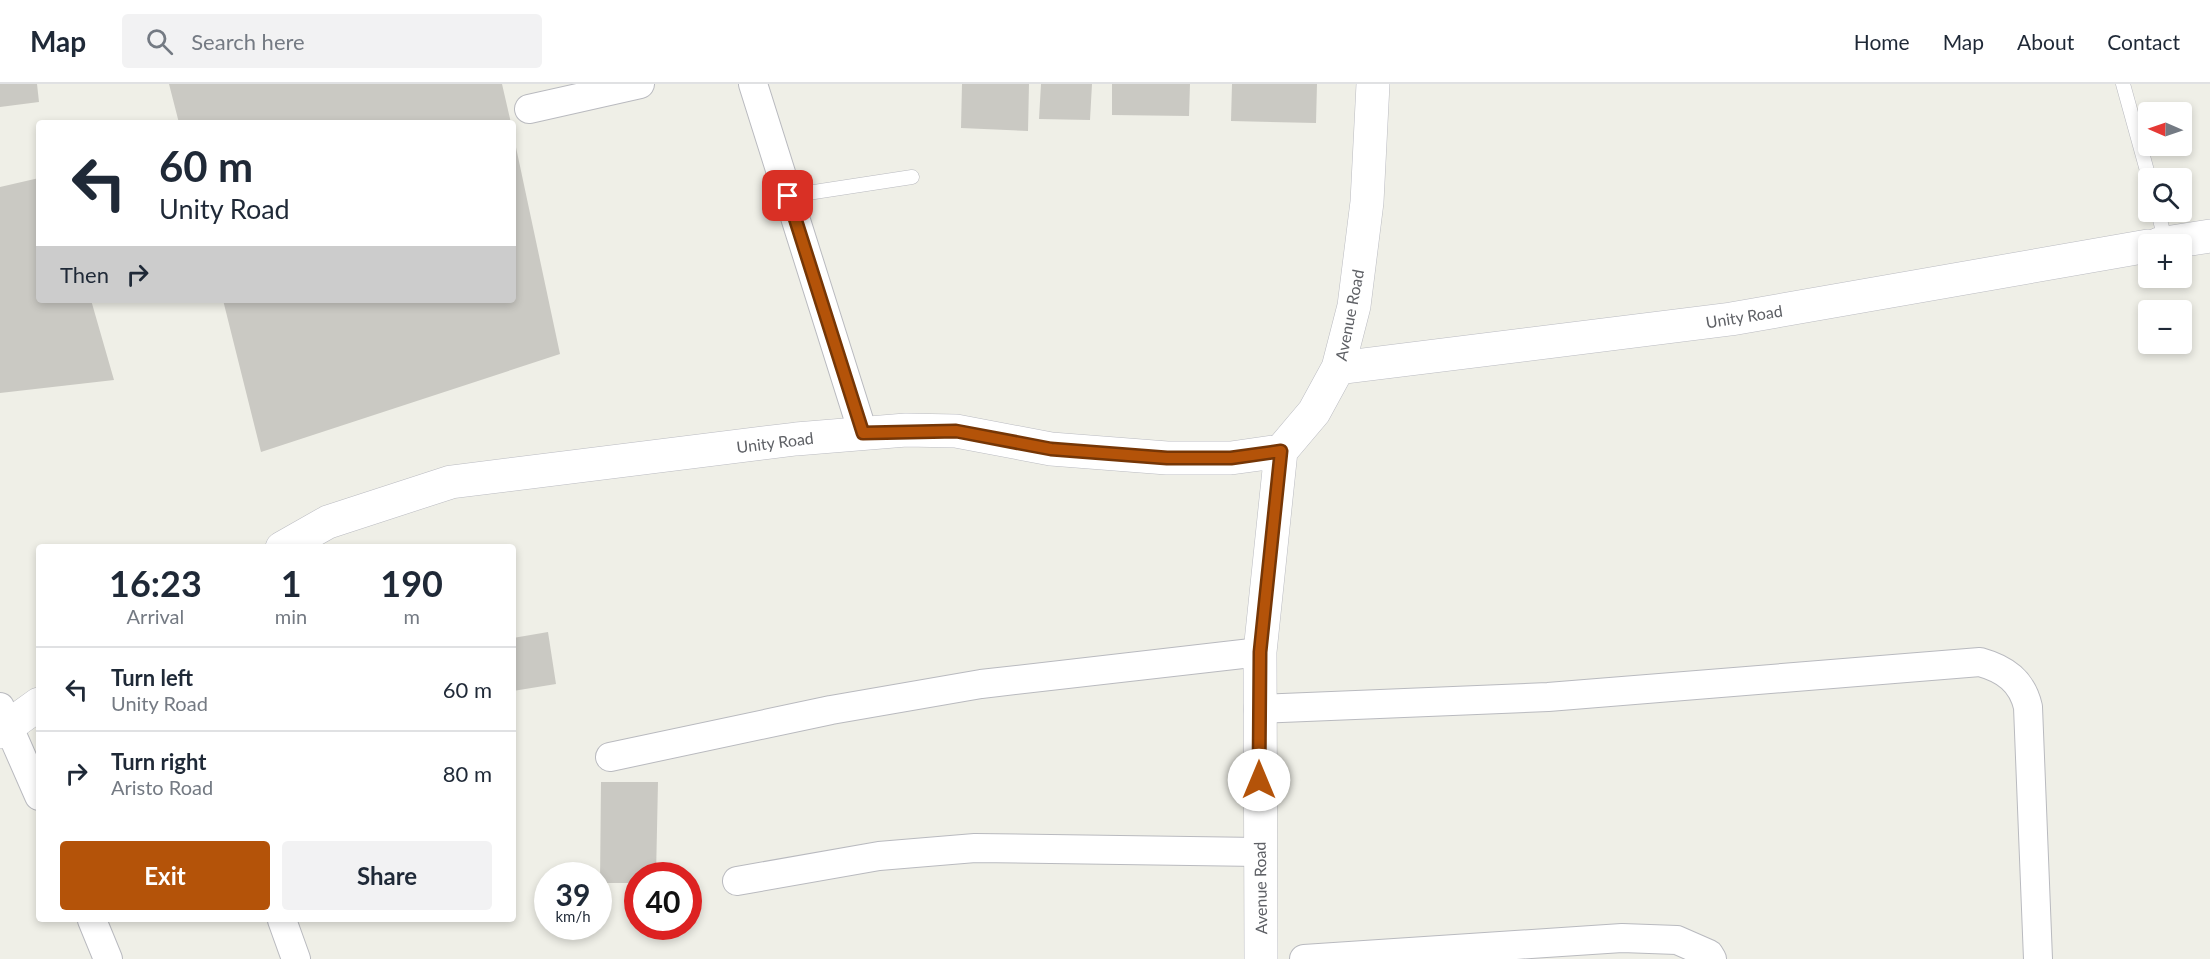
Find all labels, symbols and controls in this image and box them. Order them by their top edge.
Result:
search box [122,14,542,68]
text: Map [30,24,86,58]
icon: search [143,25,176,58]
text: Search here [191,28,305,55]
text: Home [1854,29,1910,54]
text: Map [1943,29,1984,54]
text: About [2017,29,2074,54]
text: Contact [2107,29,2180,54]
north arrow [2138,102,2192,156]
map controls [2138,102,2192,354]
text: 60 m [159,141,253,191]
icon: left [60,144,138,222]
button: search [2138,168,2192,222]
pin [762,170,813,221]
icon: arrive [771,179,804,212]
text: Unity Road [159,192,290,225]
button: + [2138,234,2192,288]
icon: right [121,258,154,291]
text: Then [60,261,109,288]
street label: Avenue Road [1331,268,1367,362]
button: − [2138,300,2192,354]
street label: Unity Road [1704,301,1784,331]
street label: Unity Road [735,428,815,456]
text: 16:23 [109,561,202,605]
text: 1 [281,561,302,605]
text: 190 [380,561,443,605]
text: Arrival [127,604,184,628]
text: min [275,604,307,628]
text: m [403,604,420,628]
text: Turn left [111,664,193,691]
icon: left [60,673,93,706]
text: 60 m [443,676,492,703]
text: Unity Road [111,691,208,715]
text: Turn right [111,748,206,775]
position arrow [1227,748,1291,812]
icon: right [60,757,93,790]
text: 80 m [443,760,492,787]
text: Aristo Road [111,775,213,799]
button: Exit [60,841,270,910]
button: Share [282,841,492,910]
street label: Avenue Road [1250,842,1270,934]
speed limit sign: 40 [624,862,702,940]
text: 39 [556,876,590,912]
text: km/h [555,907,591,925]

